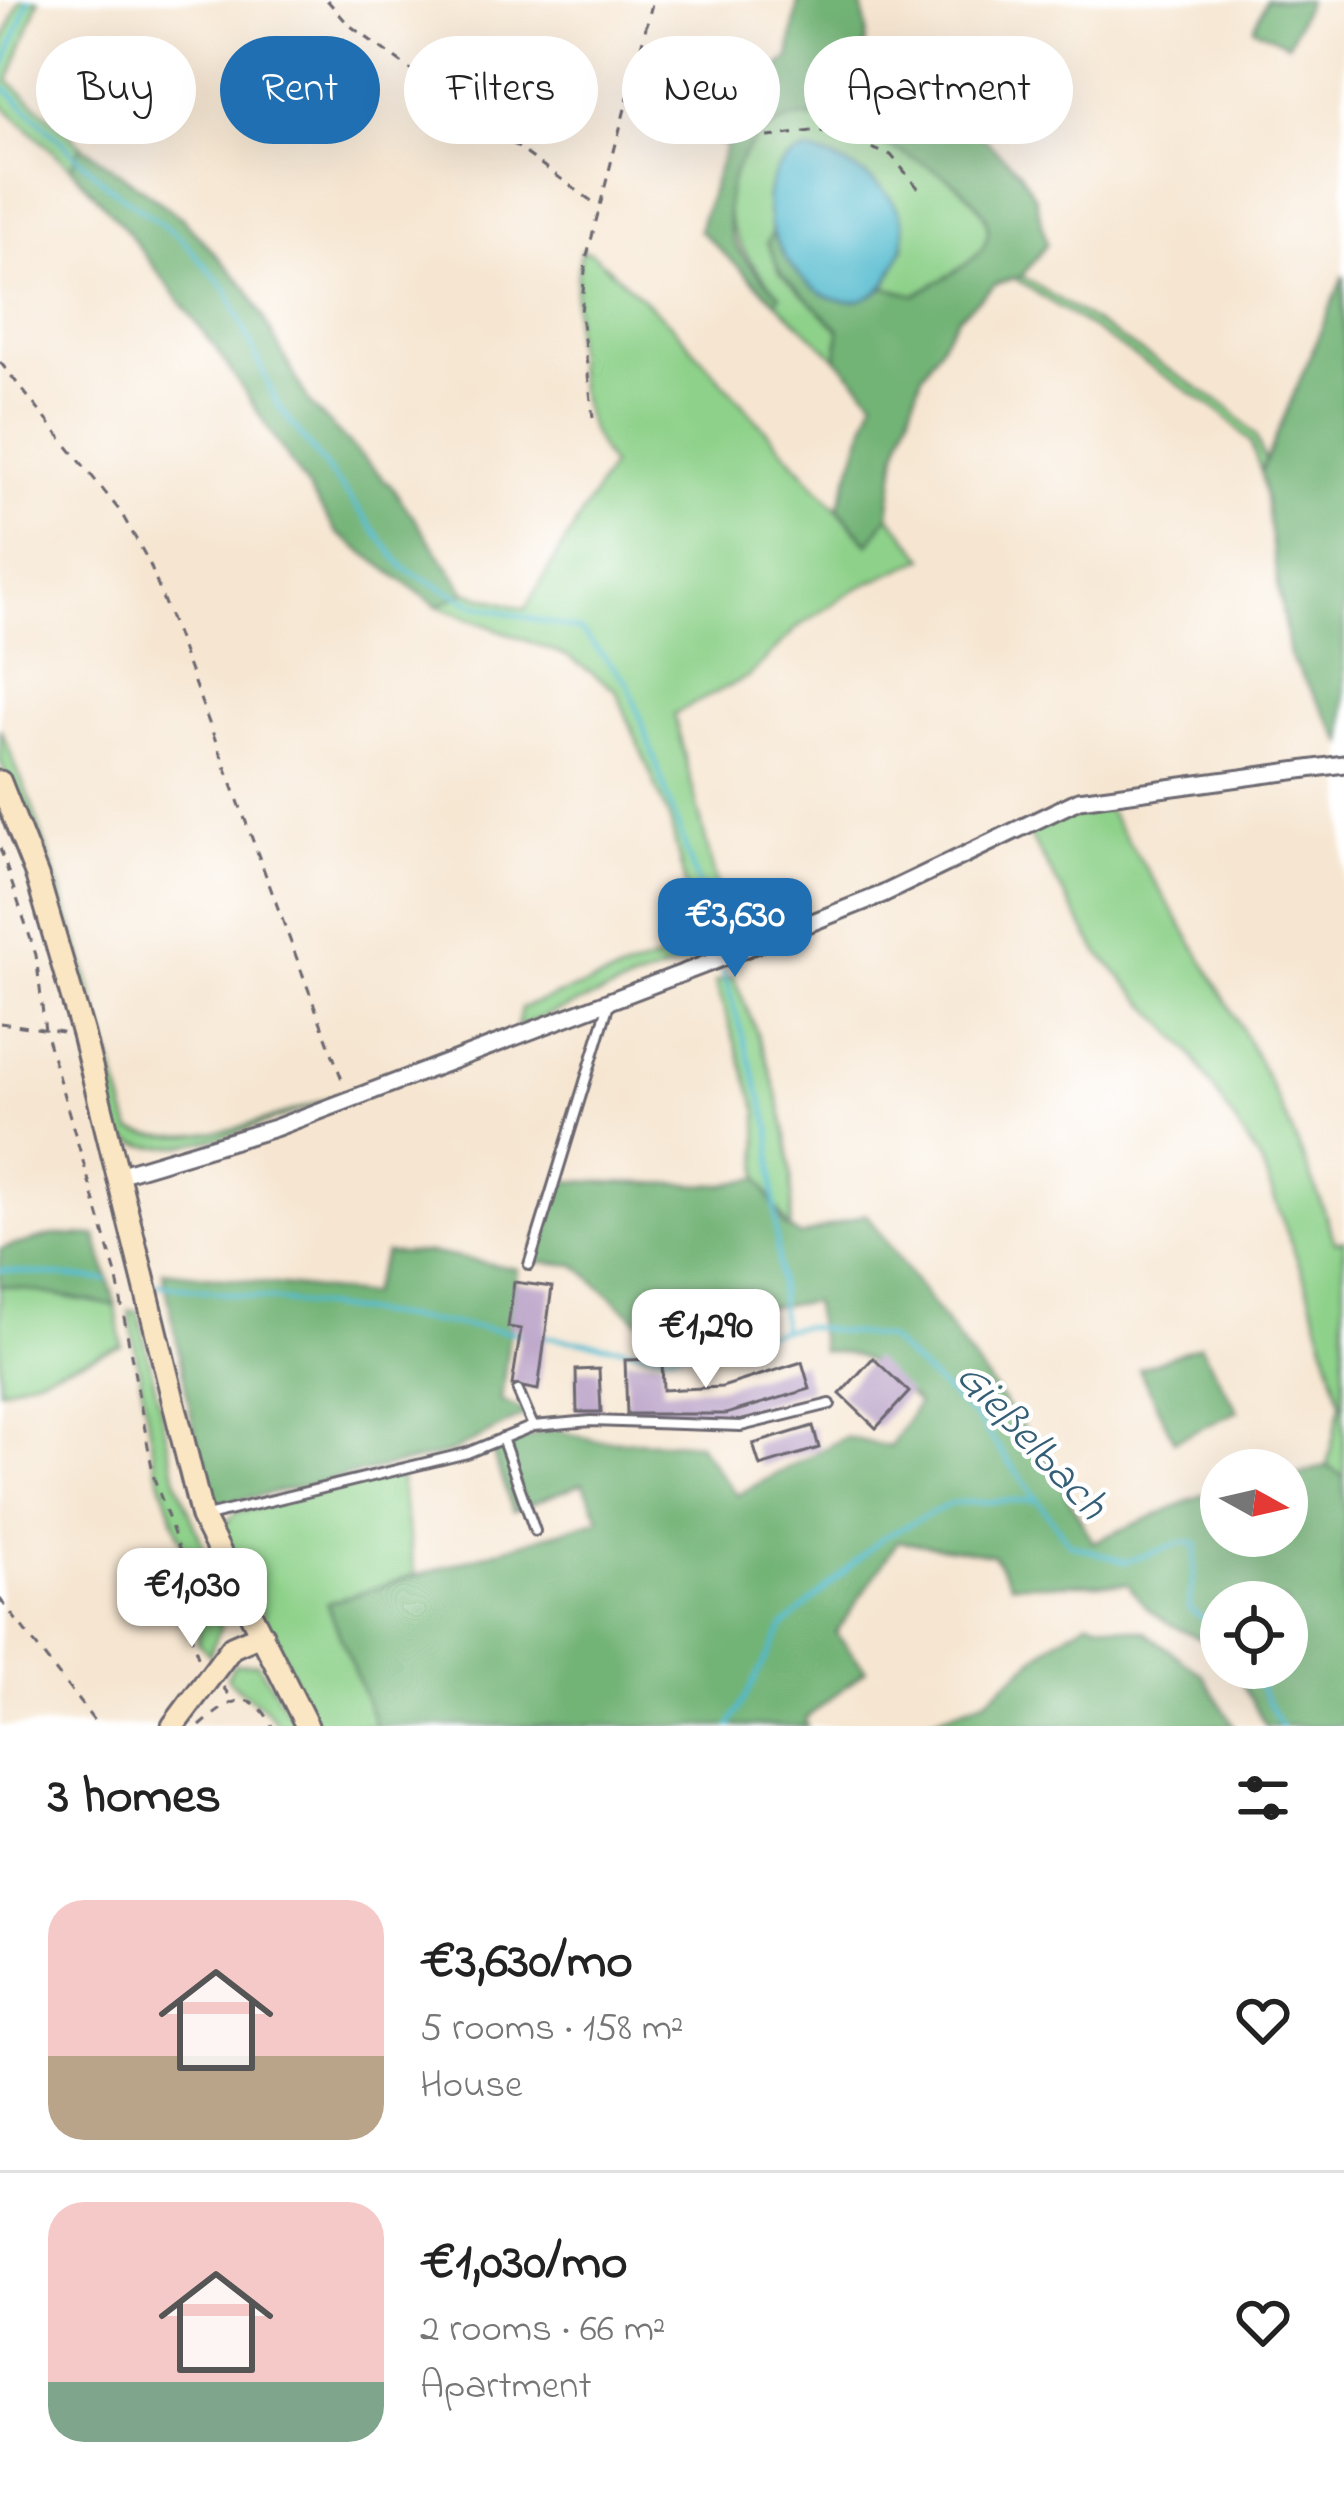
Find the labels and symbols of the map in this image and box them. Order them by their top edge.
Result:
pin: €3,630 [637,878,833,980]
pin: €1,290 [608,1289,804,1391]
water label: Gießelbach [939,1347,1122,1538]
north arrow [1200,1449,1308,1557]
pin: €1,030 [94,1548,290,1650]

